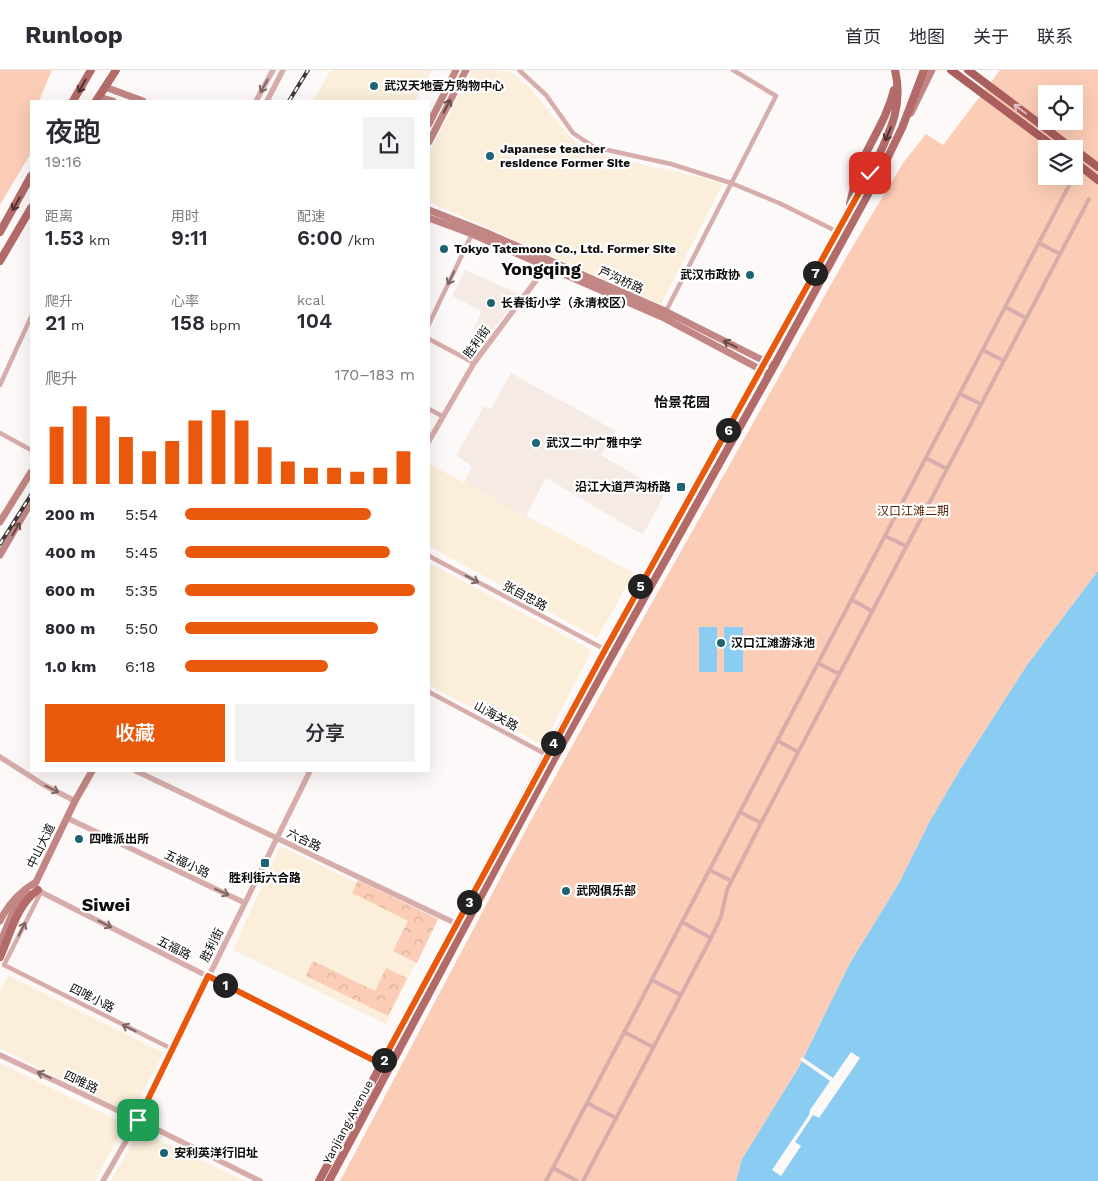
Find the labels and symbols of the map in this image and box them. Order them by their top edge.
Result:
one-way arrow [76,78,86,92]
one-way arrow [259,78,269,92]
place label: 武汉天地壹方购物中心 [384,79,504,93]
marker: 武汉天地壹方购物中心 [368,80,380,92]
one-way arrow [443,99,452,114]
one-way arrow [1013,104,1027,114]
one-way arrow [883,127,892,142]
place label: Japanese teacher residence Former Site [500,142,630,170]
marker: Japanese teacher residence Former Site [484,150,496,162]
pin [849,152,891,194]
one-way arrow [10,196,20,211]
place label: Tokyo Tatemono Co., Ltd. Former Site [454,242,676,256]
marker: Tokyo Tatemono Co., Ltd. Former Site [438,243,450,255]
district label: Yongqing [501,258,582,279]
pin: 7 [802,260,828,286]
street label: 芦沟桥路 [596,264,646,296]
place label: 武汉市政协 [680,268,741,282]
marker: 武汉市政协 [744,269,756,281]
one-way arrow [446,270,455,285]
place label: 长春街小学（永清校区） [501,296,633,310]
marker: 长春街小学（永清校区） [485,297,497,309]
street label: 胜利街 [461,323,493,361]
one-way arrow [723,339,738,349]
district label: 怡景花园 [654,394,710,410]
pin: 6 [716,418,740,442]
place label: 武汉二中广雅中学 [546,436,642,450]
marker: 武汉二中广雅中学 [530,437,542,449]
place label: 沿江大道芦沟桥路 [575,480,671,494]
marker: 沿江大道芦沟桥路 [675,481,687,493]
park label: 汉口江滩二期 [877,504,949,518]
one-way arrow [11,522,21,536]
one-way arrow [464,574,478,584]
pin: 5 [628,574,652,598]
street label: 张自忠路 [501,579,549,613]
place label: 汉口江滩游泳池 [731,636,815,650]
marker: 汉口江滩游泳池 [715,637,727,649]
street label: 山海关路 [472,699,520,733]
pin: 4 [540,730,566,756]
one-way arrow [44,785,59,794]
street label: 中山大道 [24,821,58,871]
street label: 六合路 [285,826,323,854]
place label: 四唯派出所 [89,832,149,846]
marker: 四唯派出所 [73,833,85,845]
street label: 五福小路 [162,848,212,880]
marker: 胜利街六合路 [259,857,271,869]
place label: 胜利街六合路 [229,871,301,885]
place label: 武网俱乐部 [576,884,636,898]
marker: 武网俱乐部 [560,885,572,897]
one-way arrow [214,887,229,897]
pin: 3 [456,890,482,914]
district label: Siwei [82,894,130,915]
one-way arrow [97,919,112,929]
one-way arrow [17,921,27,936]
street label: 胜利街 [198,926,226,964]
street label: 五福路 [155,934,193,962]
pin: 1 [212,972,238,998]
street label: 四唯小路 [67,981,117,1015]
one-way arrow [121,1023,136,1033]
pin: 2 [372,1048,396,1072]
street label: 四唯路 [62,1068,100,1096]
one-way arrow [36,1070,51,1080]
street label: Yanjiang Avenue [320,1078,376,1166]
pin [117,1099,159,1141]
place label: 安利英洋行旧址 [174,1146,258,1160]
marker: 安利英洋行旧址 [158,1147,170,1159]

